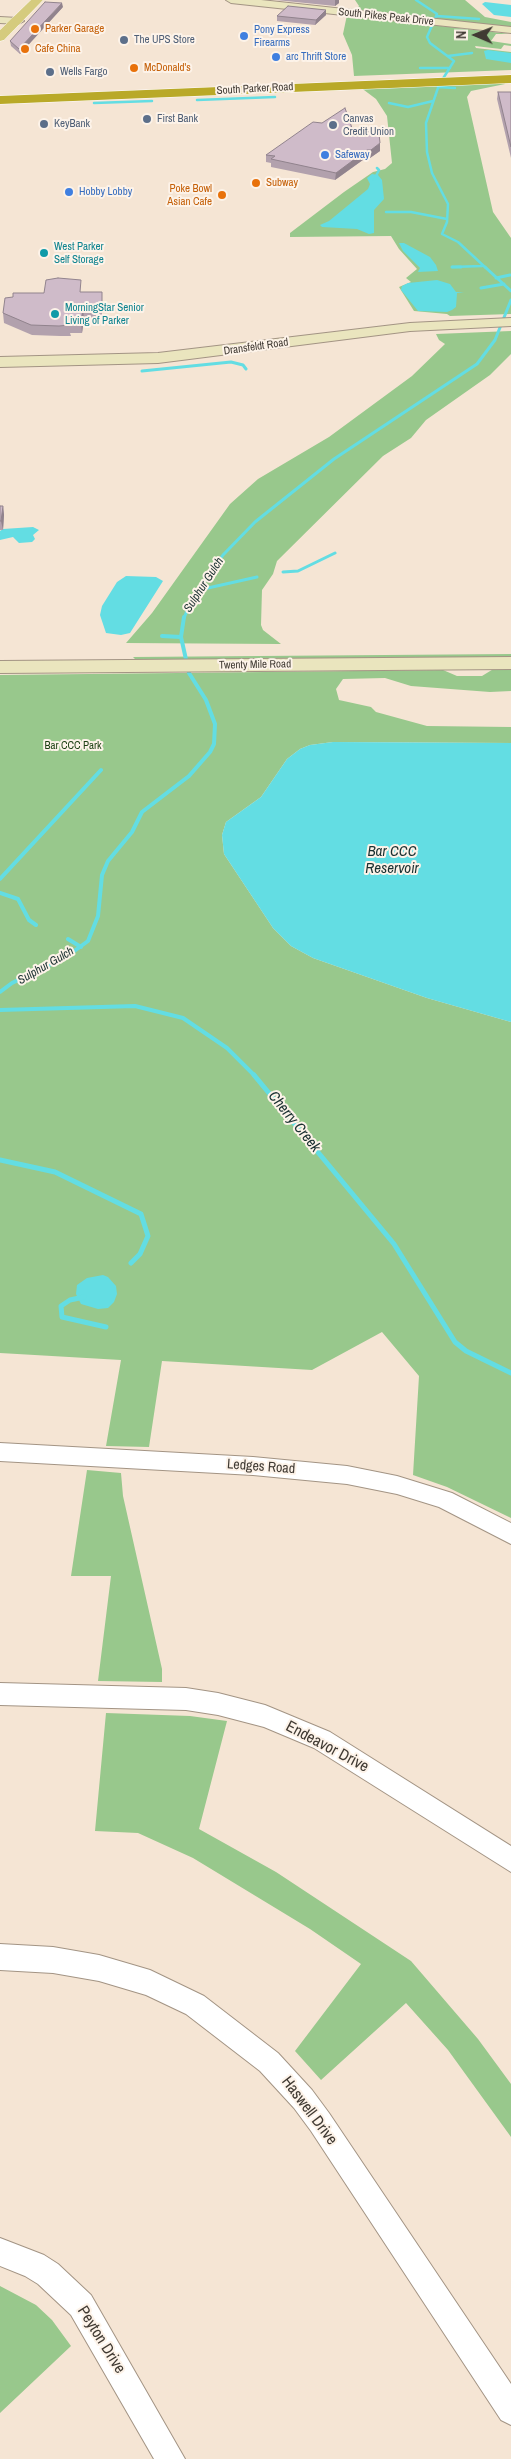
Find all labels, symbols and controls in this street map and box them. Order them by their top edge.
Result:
street label: South Pikes Peak Drive [338,5,434,29]
north arrow [451,10,501,60]
place label: Parker Garage [45,22,104,36]
marker: Parker Garage [29,23,41,35]
place label: Pony Express Firearms [254,23,310,49]
marker: Pony Express Firearms [238,30,250,42]
text: N [452,30,470,39]
place label: The UPS Store [134,33,195,47]
marker: The UPS Store [118,34,130,46]
place label: Cafe China [35,42,81,56]
marker: Cafe China [19,43,31,55]
place label: arc Thrift Store [286,50,346,64]
marker: arc Thrift Store [270,51,282,63]
place label: McDonald's [144,61,191,75]
marker: McDonald's [128,62,140,74]
place label: Wells Fargo [60,65,108,79]
marker: Wells Fargo [44,66,56,78]
street label: South Parker Road [216,80,294,98]
place label: First Bank [157,112,198,126]
place label: Canvas Credit Union [343,112,394,138]
marker: First Bank [141,113,153,125]
place label: KeyBank [54,117,90,131]
marker: KeyBank [38,118,50,130]
marker: Canvas Credit Union [327,119,339,131]
place label: Safeway [335,148,370,162]
marker: Safeway [319,149,331,161]
place label: Subway [266,176,298,190]
marker: Subway [250,177,262,189]
place label: Poke Bowl Asian Cafe [167,182,212,208]
place label: Hobby Lobby [79,185,132,199]
marker: Hobby Lobby [63,186,75,198]
marker: Poke Bowl Asian Cafe [216,189,228,201]
place label: West Parker Self Storage [54,240,104,266]
marker: West Parker Self Storage [38,247,50,259]
place label: MorningStar Senior Living of Parker [65,301,144,327]
marker: MorningStar Senior Living of Parker [49,308,61,320]
street label: Dransfeldt Road [223,336,289,358]
water label: Sulphur Gulch [181,555,227,615]
street label: Twenty Mile Road [219,658,291,672]
park label: Bar CCC Park [44,739,102,753]
water label: Bar CCC Reservoir [365,843,419,878]
water label: Sulphur Gulch [15,944,77,988]
water label: Cherry Creek [264,1088,324,1156]
street label: Ledges Road [226,1456,296,1478]
street label: Endeavor Drive [282,1717,372,1777]
street label: Haswell Drive [277,2073,341,2149]
street label: Peyton Drive [73,2303,129,2377]

